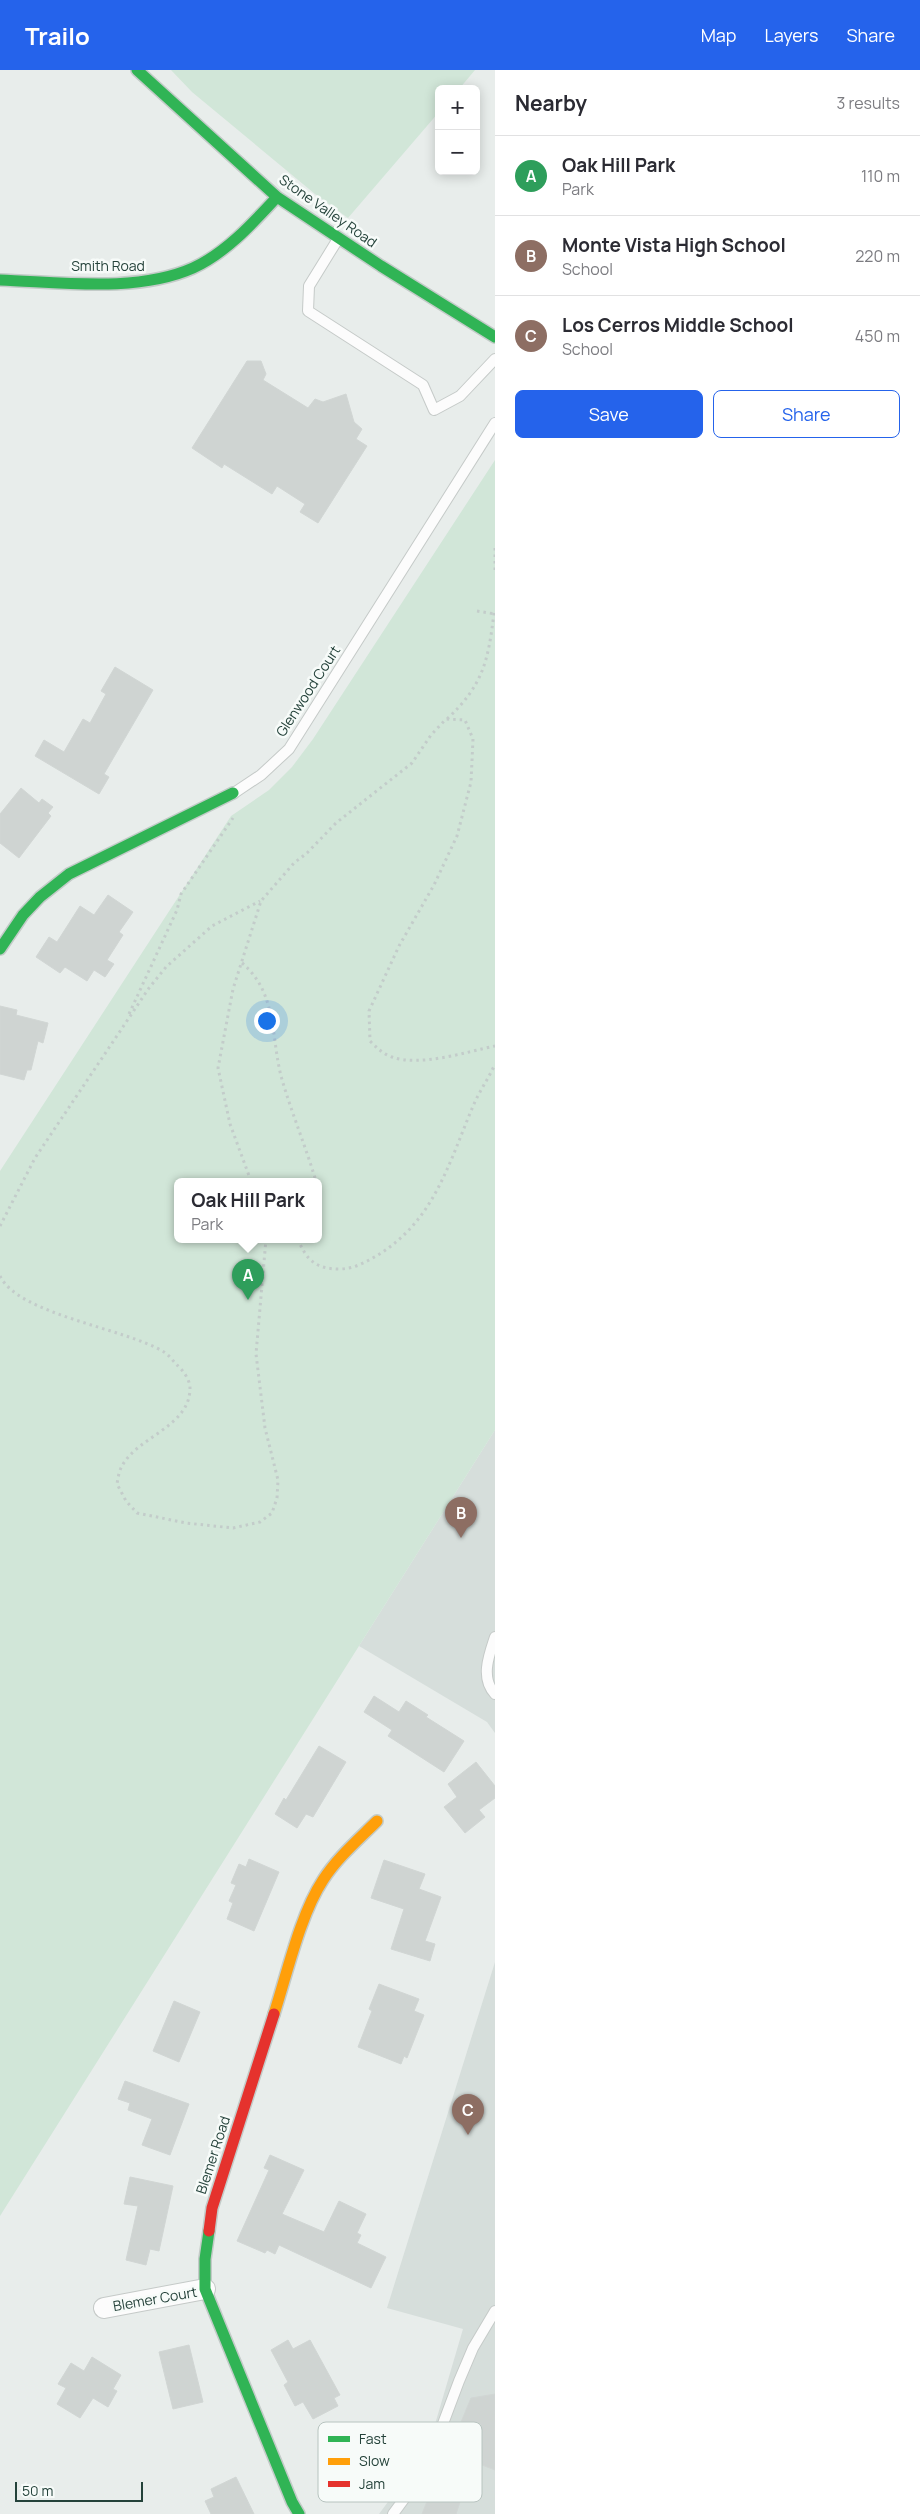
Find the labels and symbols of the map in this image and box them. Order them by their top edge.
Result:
street label: Stone Valley Road [276,170,381,251]
street label: Smith Road [71,256,145,275]
street label: Glenwood Court [271,641,344,740]
your location [254,1008,280,1034]
pin: A [232,1259,264,1300]
pin: B [445,1497,477,1538]
pin: C [452,2094,484,2135]
street label: Blemer Road [191,2113,234,2196]
street label: Blemer Court [111,2282,199,2315]
legend [318,2422,482,2502]
text: Fast [359,2429,387,2448]
text: Slow [359,2451,390,2470]
text: Jam [359,2474,385,2493]
scale bar [15,2479,142,2502]

